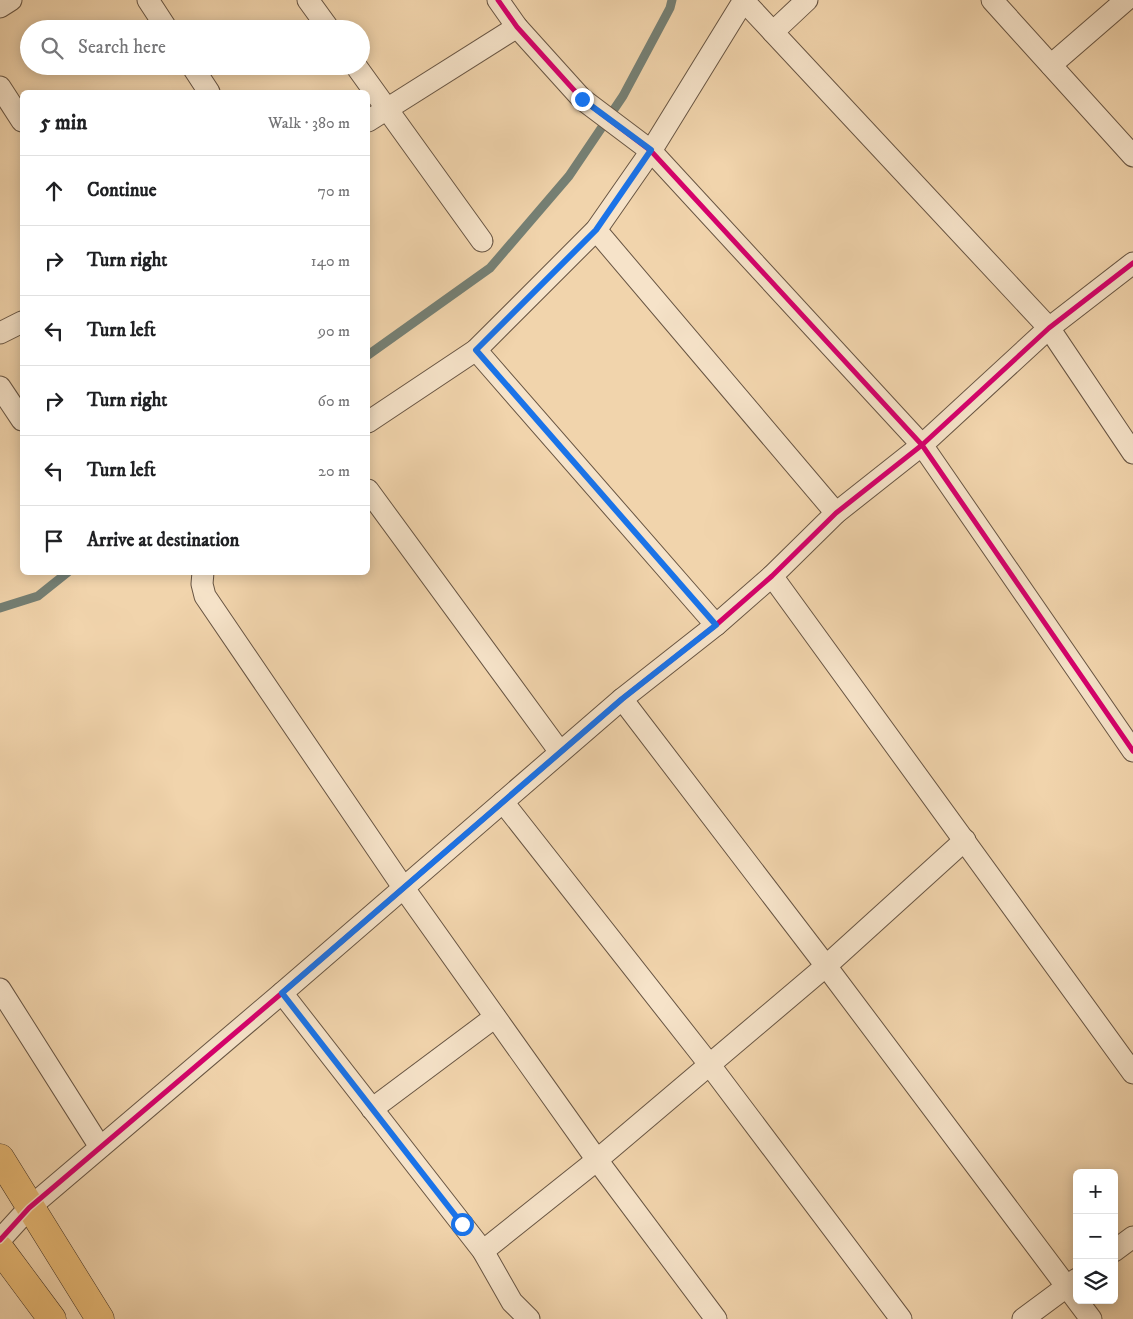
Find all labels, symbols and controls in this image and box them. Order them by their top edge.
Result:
search box [20,20,370,75]
icon: search [38,34,66,62]
text: Search here [78,36,166,59]
route end [571,88,594,111]
text: 5 min [40,110,87,136]
text: Walk · 380 m [268,113,350,133]
icon: ahead [40,177,68,205]
text: Continue [87,179,157,202]
text: 70 m [318,181,350,201]
icon: right [40,247,68,275]
text: Turn right [87,249,167,272]
text: 140 m [311,251,350,271]
icon: left [40,317,68,345]
text: Turn left [87,319,156,342]
text: 90 m [318,321,350,341]
icon: right [40,387,68,415]
text: Turn right [87,389,167,412]
text: 60 m [318,391,350,411]
icon: left [40,457,68,485]
text: Turn left [87,459,156,482]
text: 20 m [318,461,350,481]
icon: arrive [40,527,68,555]
text: Arrive at destination [87,529,239,552]
map controls [1073,1169,1118,1304]
button: + [1073,1169,1118,1214]
route start [451,1213,474,1236]
button: − [1073,1214,1118,1259]
button: layers [1073,1259,1118,1304]

